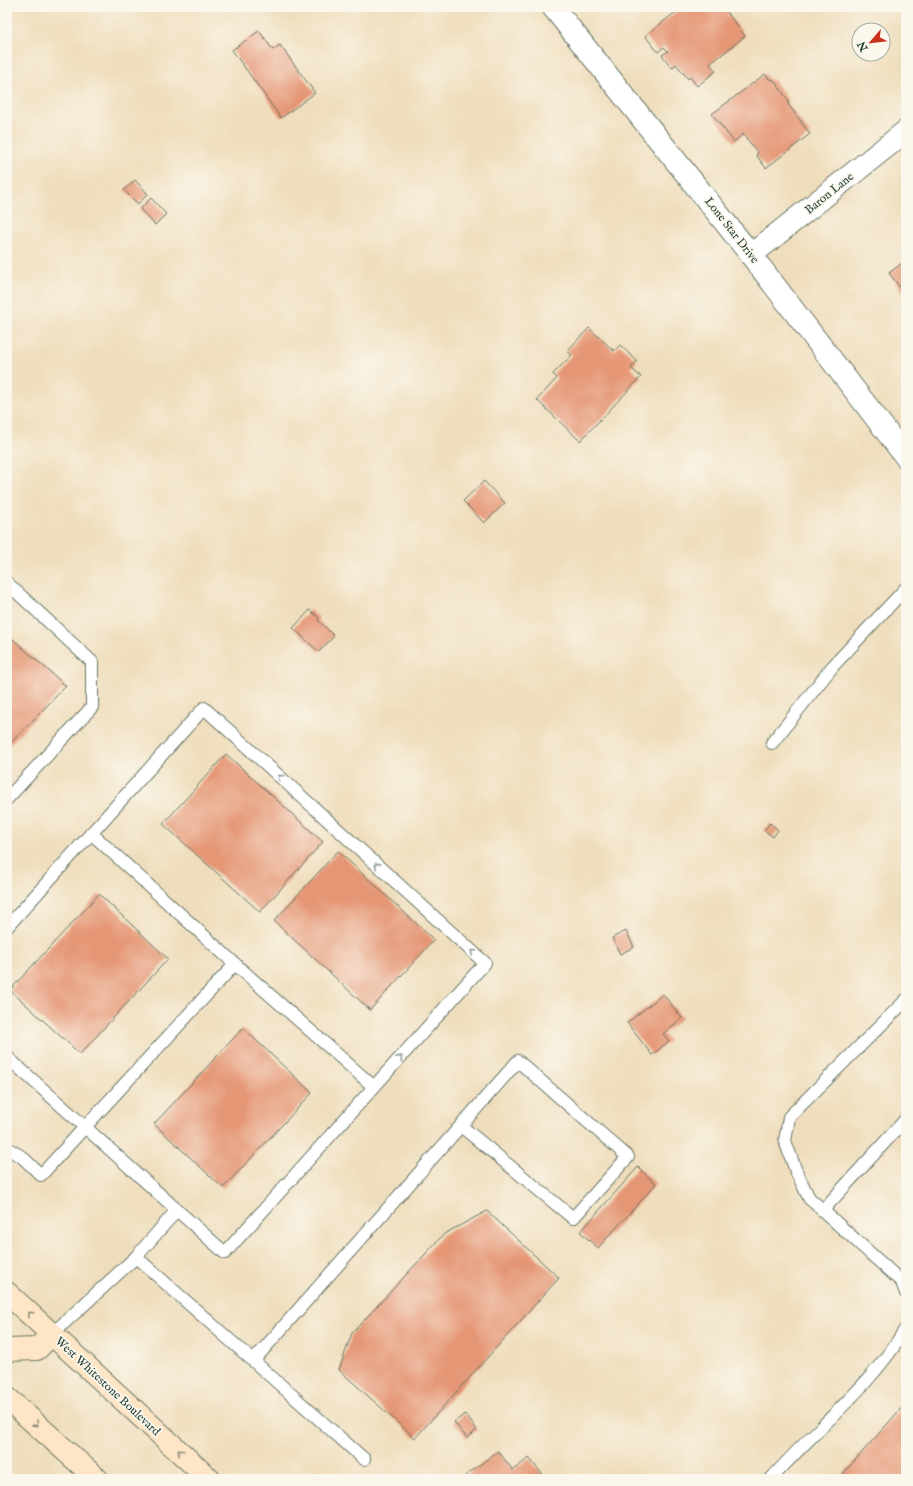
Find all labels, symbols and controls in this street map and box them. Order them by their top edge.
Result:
north arrow [851,22,891,62]
text: N [854,38,872,55]
street label: Baron Lane [802,169,857,218]
street label: Lone Star Drive [701,194,762,267]
one-way arrow [277,775,285,782]
one-way arrow [374,862,381,869]
one-way arrow [470,949,478,956]
one-way arrow [396,1055,403,1062]
one-way arrow [27,1311,34,1318]
street label: West Whitestone Boulevard [52,1334,164,1439]
one-way arrow [31,1419,39,1427]
one-way arrow [177,1450,185,1457]

